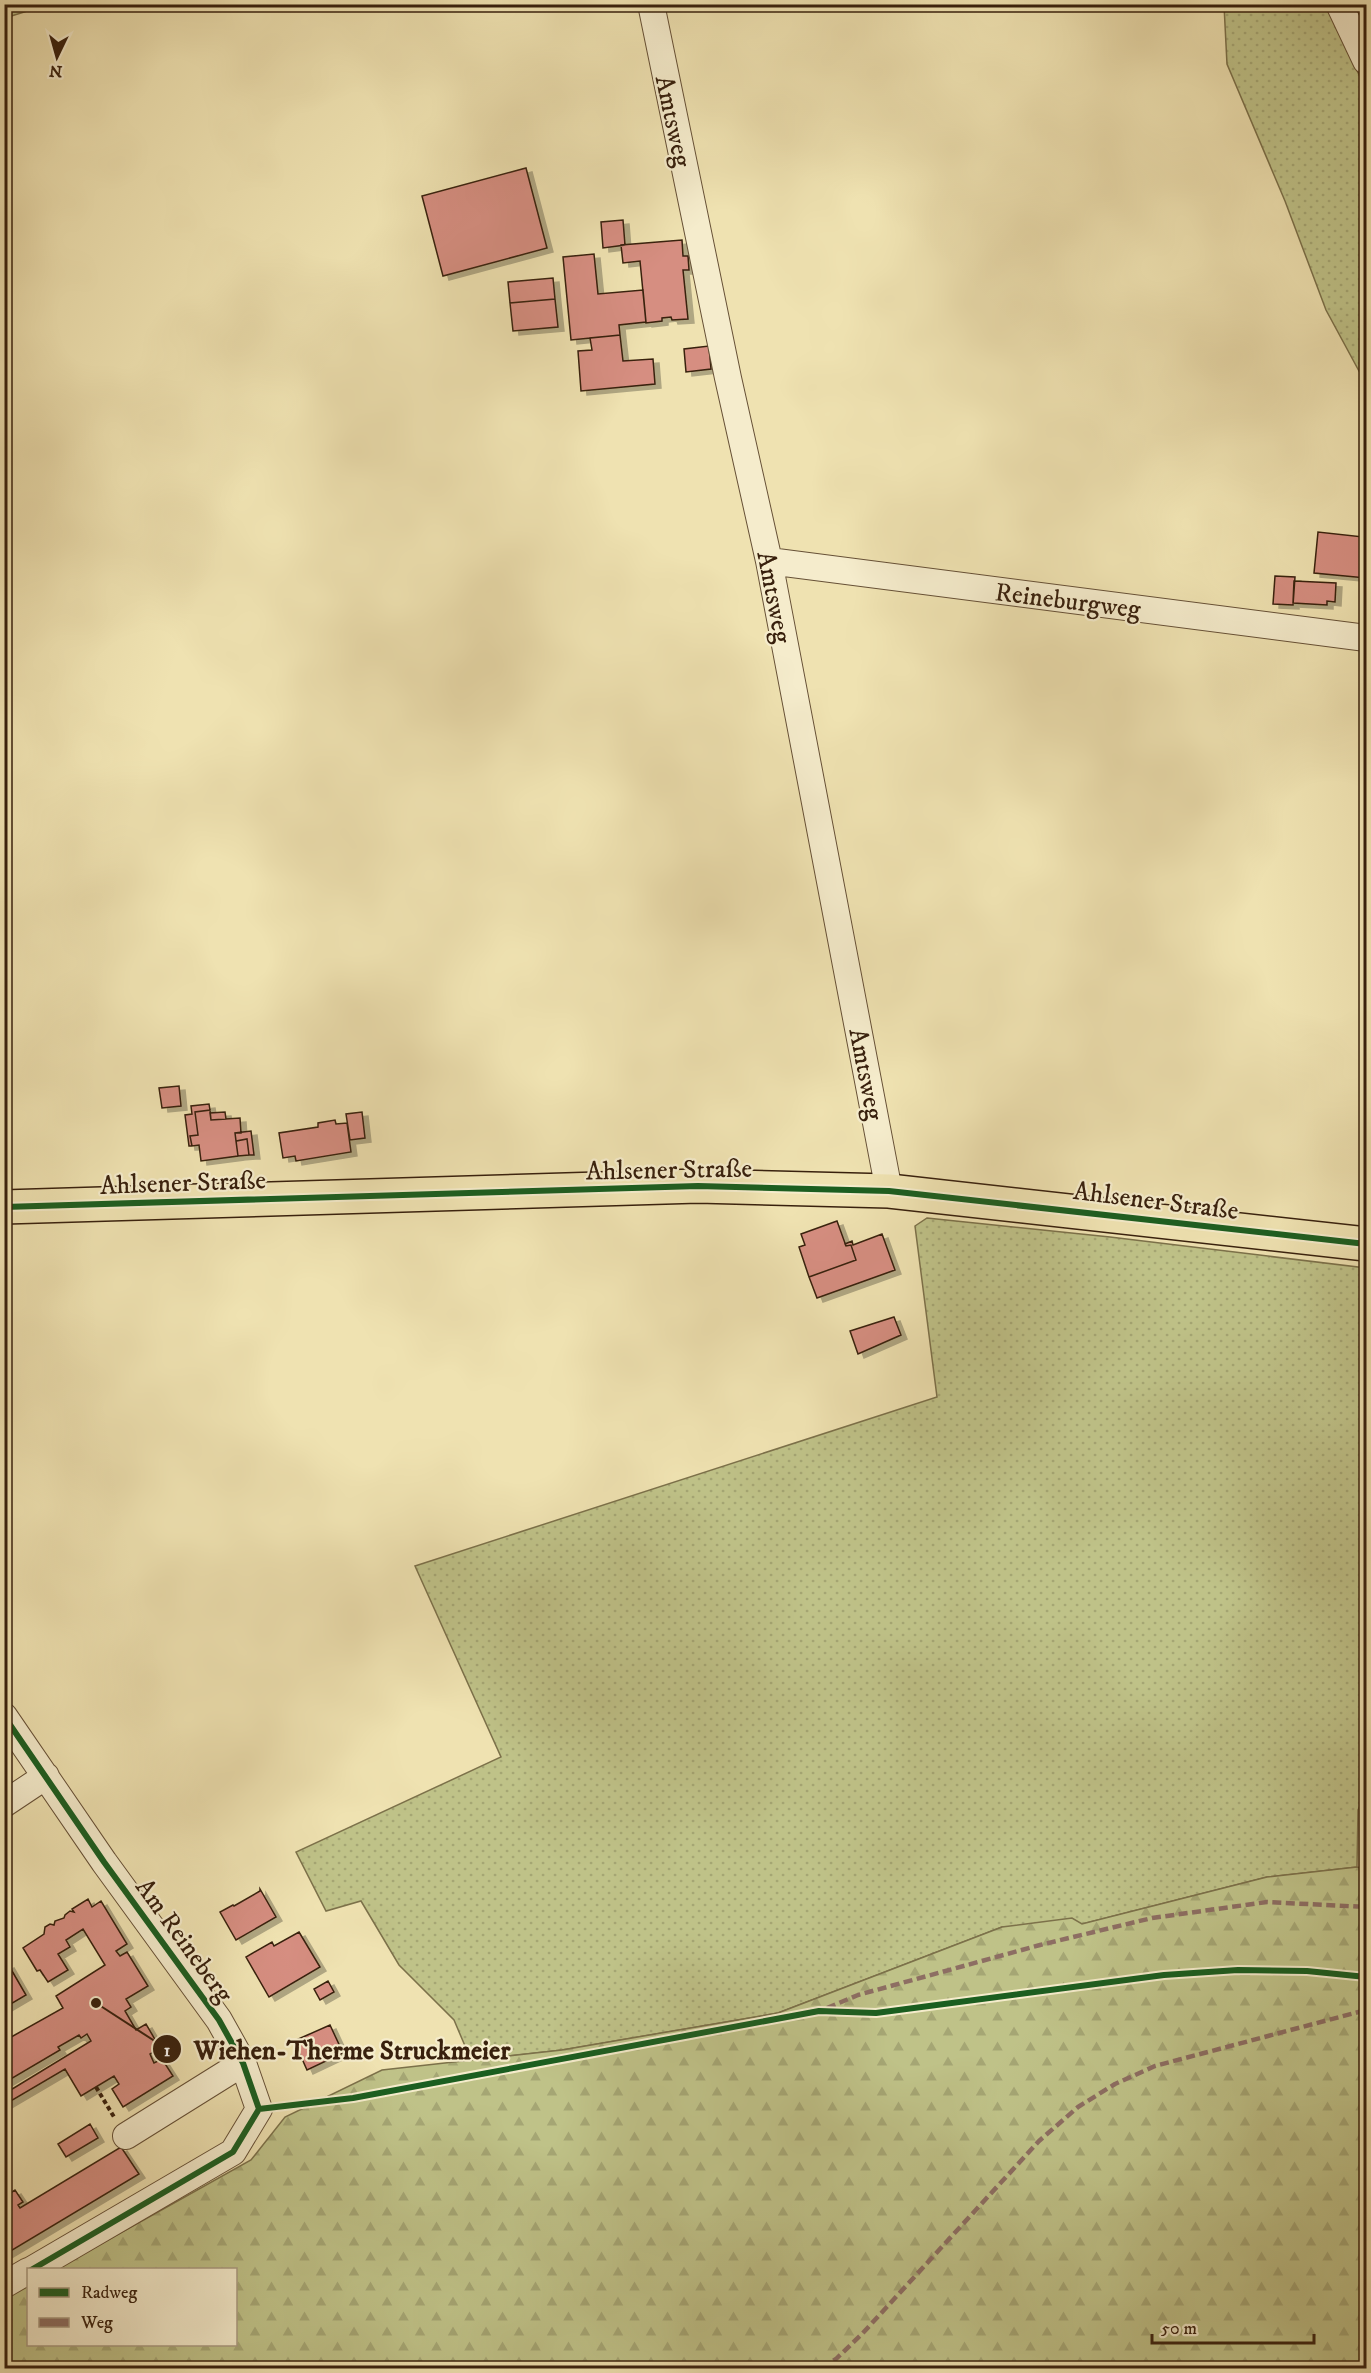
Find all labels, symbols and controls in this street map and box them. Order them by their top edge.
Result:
north arrow [27,27,87,87]
text: N [48,60,63,81]
street label: Amtsweg [647,72,698,171]
street label: Amtsweg [748,549,799,646]
street label: Reineburgweg [993,576,1143,627]
street label: Amtsweg [840,1026,891,1123]
street label: Ahlsener Straße [586,1153,752,1188]
street label: Ahlsener Straße [99,1164,267,1203]
street label: Ahlsener Straße [1071,1175,1240,1228]
street label: Am Reineberg [128,1872,240,2010]
callout: Wiehen-Therme Struckmeier [152,2027,522,2072]
text: Wiehen-Therme Struckmeier [193,2034,511,2068]
text: 1 [164,2040,171,2062]
legend [27,2268,237,2346]
text: Radweg [81,2282,137,2304]
scale bar [1152,2307,1314,2345]
text: Weg [80,2312,113,2334]
text: 50 m [1161,2318,1197,2340]

